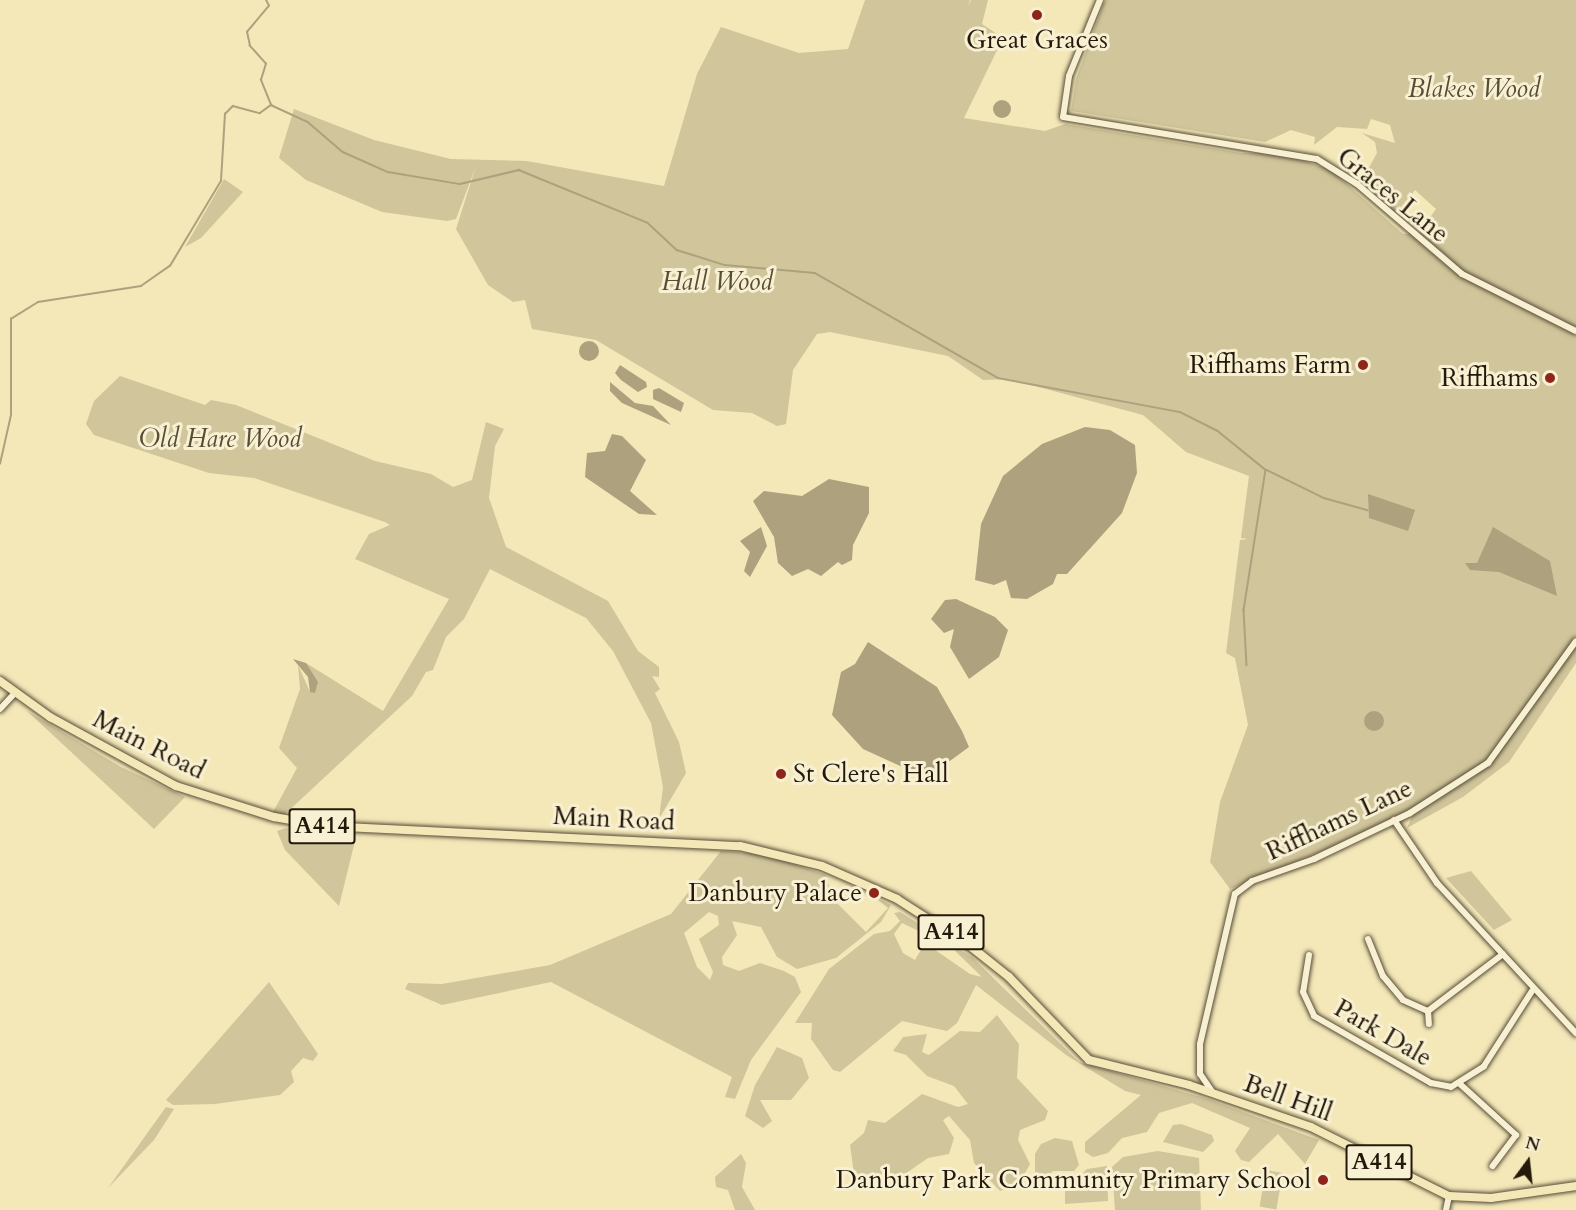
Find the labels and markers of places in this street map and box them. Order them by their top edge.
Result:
marker: Great Graces [1030,8,1044,22]
place label: Great Graces [966,24,1108,56]
place label: Riffhams Farm [1189,349,1351,381]
marker: Riffhams Farm [1356,358,1370,372]
place label: Riffhams [1441,362,1538,394]
marker: Riffhams [1543,371,1557,385]
place label: St Clere's Hall [793,758,949,790]
marker: St Clere's Hall [774,767,788,781]
place label: Danbury Palace [688,877,862,909]
marker: Danbury Palace [867,886,881,900]
place label: Danbury Park Community Primary School [836,1164,1311,1196]
marker: Danbury Park Community Primary School [1316,1173,1330,1187]

